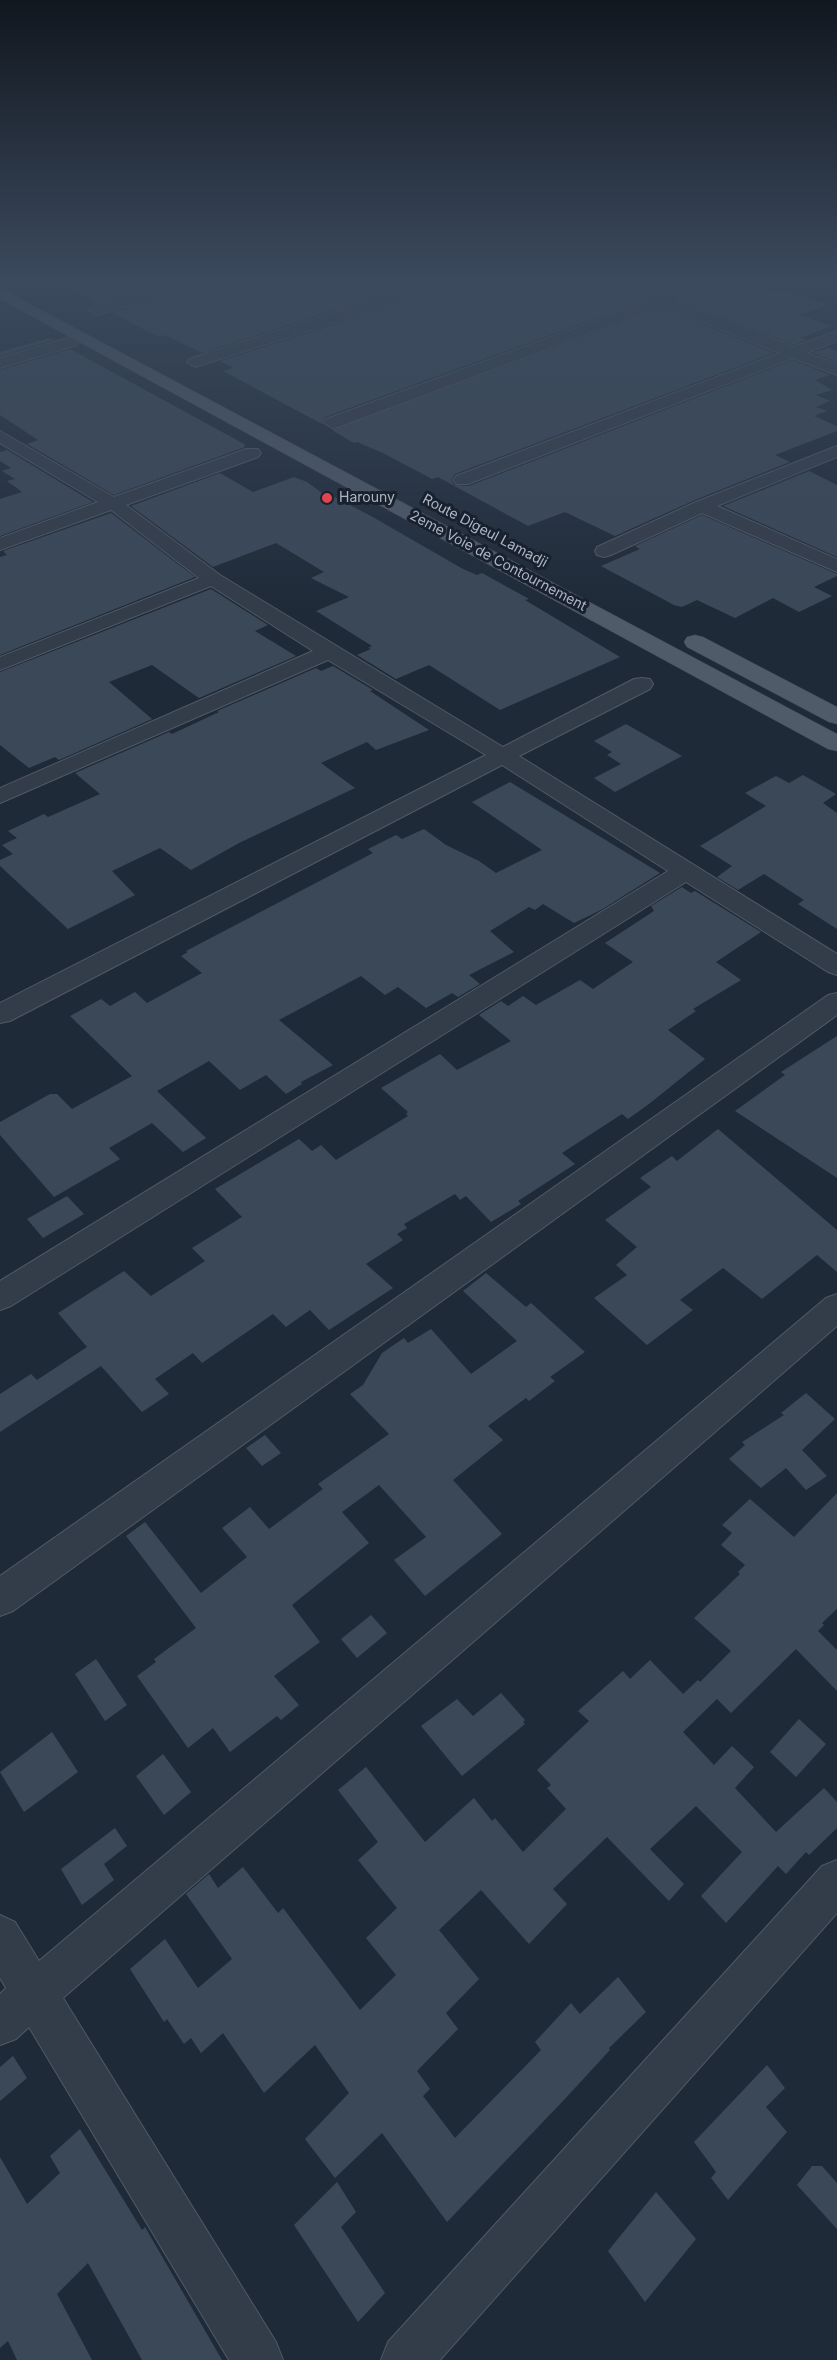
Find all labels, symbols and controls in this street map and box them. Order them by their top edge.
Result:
place label: Harouny [339,490,395,506]
marker: Harouny [320,491,334,505]
street label: Route Digeul Lamadji [420,491,550,571]
street label: 2eme Voie de Contournement [407,507,589,615]

